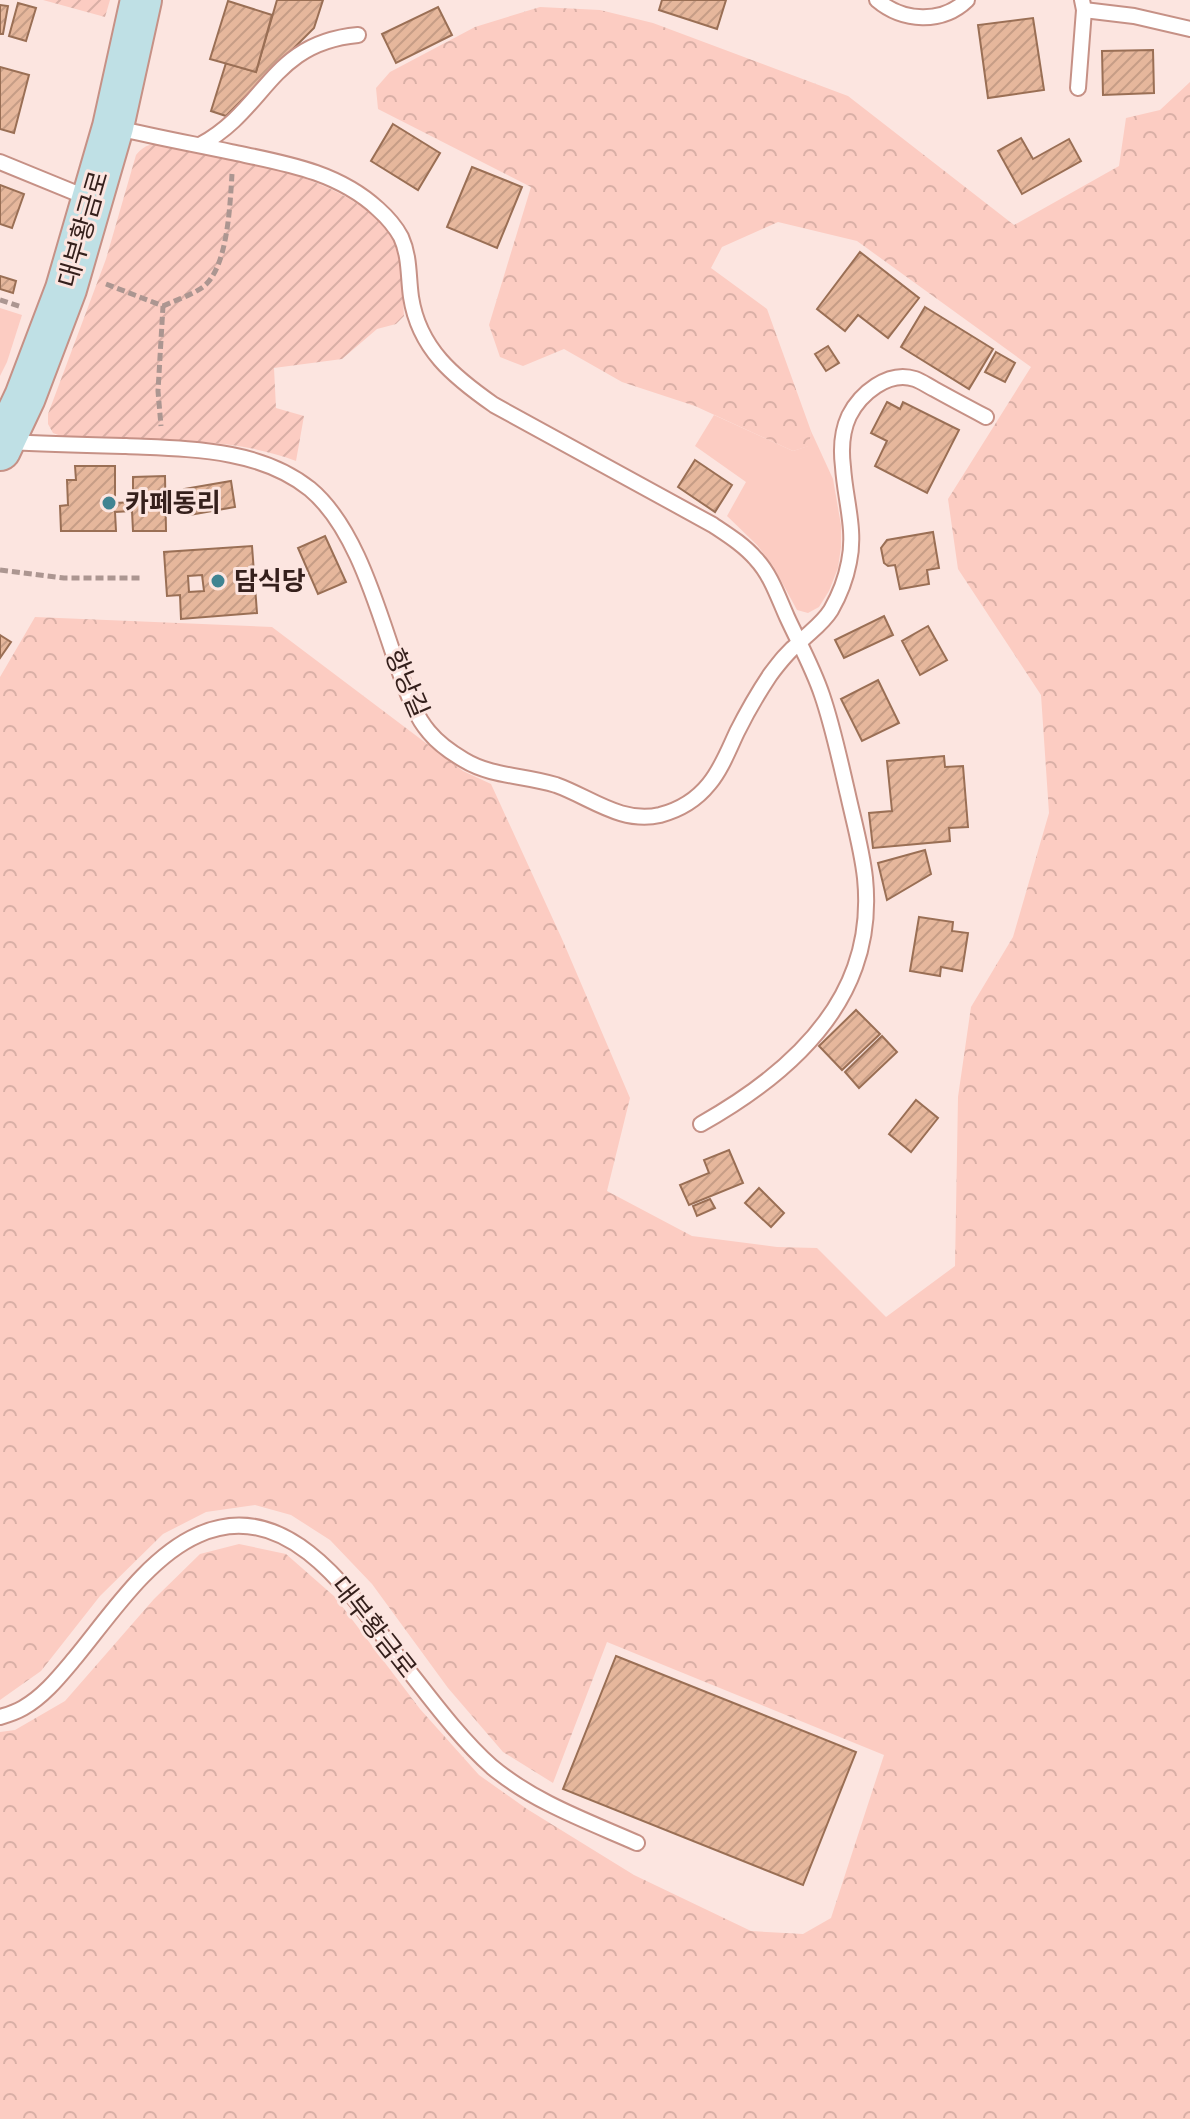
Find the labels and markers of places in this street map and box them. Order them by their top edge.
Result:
place label: 카페동리 [125,485,221,522]
marker: 카페동리 [100,494,118,512]
place label: 담식당 [234,563,306,600]
marker: 담식당 [209,572,227,590]

